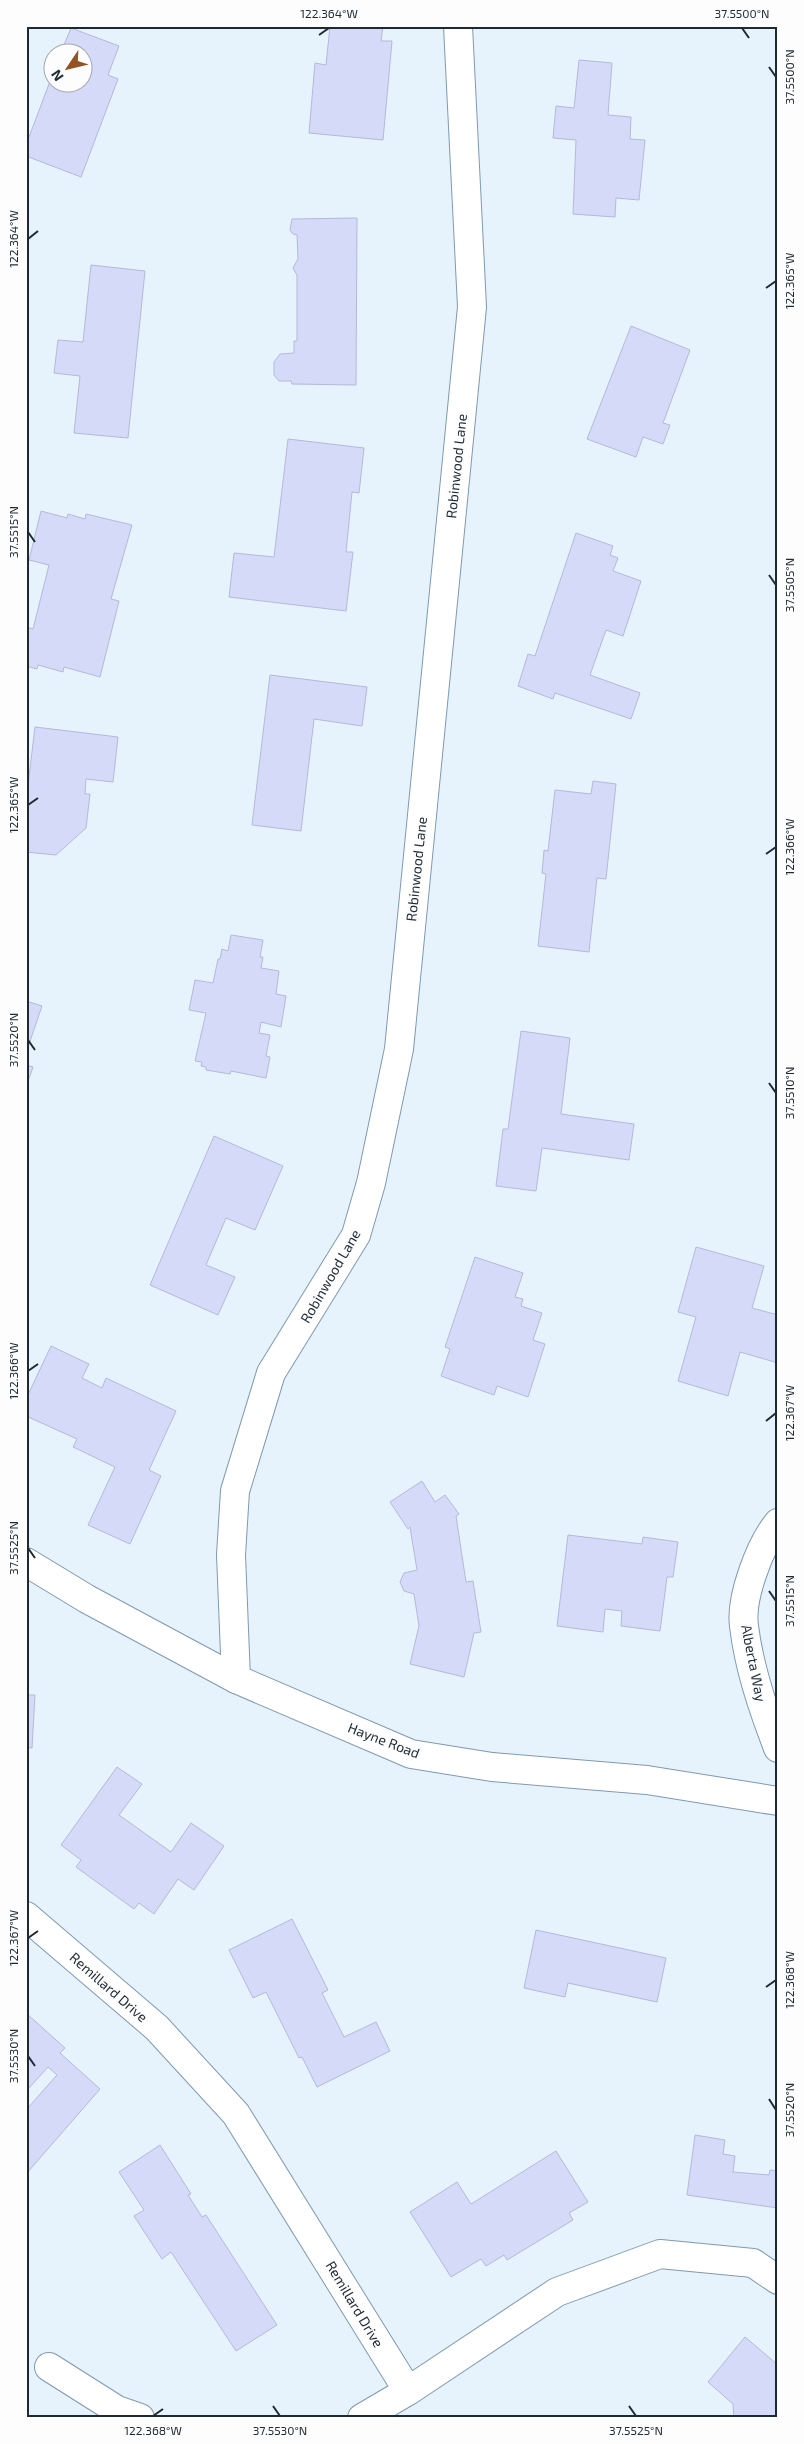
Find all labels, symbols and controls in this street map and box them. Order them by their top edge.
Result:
text: 122.364°W [300,6,358,20]
text: 37.5500°N [714,6,770,20]
north arrow [42,42,92,92]
text: 37.5500°N [782,49,796,105]
text: N [47,67,67,85]
text: 122.364°W [6,210,20,268]
text: 122.365°W [782,253,796,309]
street label: Robinwood Lane [442,413,470,519]
text: 37.5515°N [6,506,20,558]
text: 37.5505°N [782,558,796,612]
text: 122.365°W [6,777,20,833]
street label: Robinwood Lane [402,816,430,922]
text: 122.366°W [782,818,796,876]
text: 37.5520°N [6,1013,20,1067]
text: 37.5510°N [782,1067,796,1119]
street label: Robinwood Lane [296,1226,364,1326]
text: 122.366°W [6,1342,20,1400]
text: 122.367°W [782,1385,796,1441]
text: 37.5525°N [6,1521,20,1575]
text: 37.5515°N [782,1575,796,1627]
street label: Alberta Way [738,1623,770,1704]
street label: Hayne Road [346,1719,422,1761]
text: 122.367°W [6,1910,20,1966]
street label: Remillard Drive [67,1949,151,2025]
text: 122.368°W [782,1951,796,2009]
text: 37.5530°N [6,2029,20,2083]
text: 37.5520°N [782,2083,796,2137]
street label: Remillard Drive [323,2258,387,2350]
text: 122.368°W [124,2423,182,2437]
text: 37.5530°N [253,2423,307,2437]
text: 37.5525°N [609,2423,663,2437]

